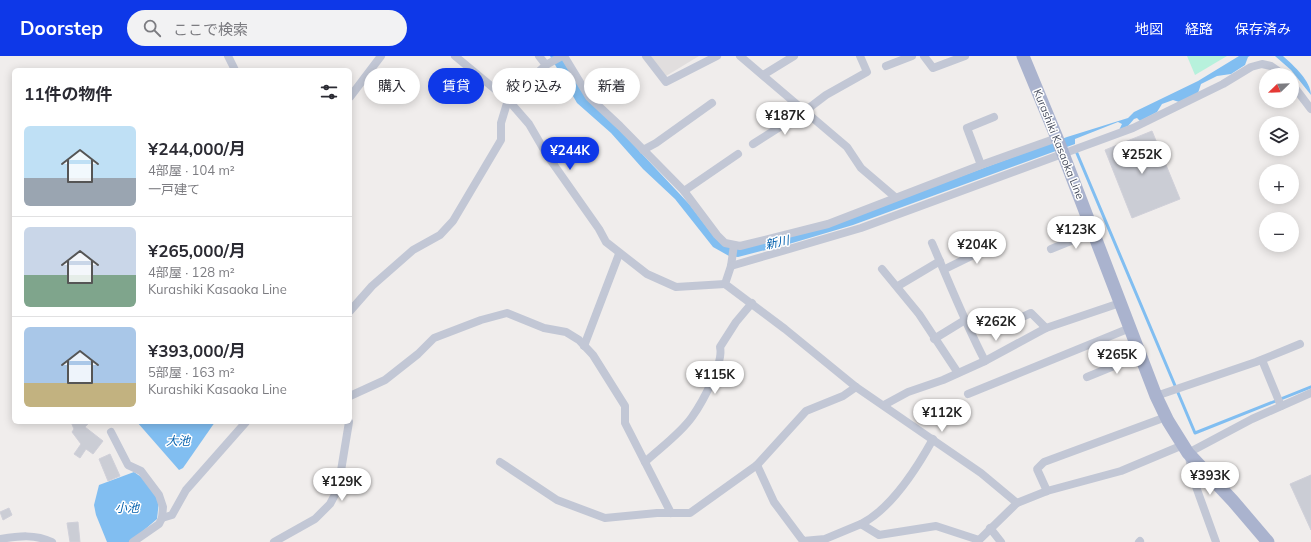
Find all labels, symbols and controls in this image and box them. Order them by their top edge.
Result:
search box [127,10,407,46]
text: Doorstep [20,16,103,40]
icon: search [141,17,163,39]
text: ここで検索 [173,20,248,39]
text: 地図 [1135,20,1163,38]
text: 経路 [1185,20,1213,38]
text: 保存済み [1235,20,1291,38]
chip: 購入 [364,68,420,104]
chip: 賃貸 [428,68,484,104]
chip: 絞り込み [492,68,576,104]
chip: 新着 [584,68,640,104]
north arrow [1259,68,1299,108]
map controls [1259,68,1299,252]
icon: filters [318,81,340,103]
text: 11件の物件 [24,83,112,104]
street label: Kurashiki Kasaoka Line [1031,87,1087,201]
pin: ¥187K [757,102,813,136]
text: ¥187K [765,107,805,123]
button: layers [1259,116,1299,156]
pin: ¥244K [542,137,598,171]
text: ¥244,000/月 [148,138,246,159]
pin: ¥252K [1114,141,1170,175]
icon: home [56,142,104,190]
text: ¥244K [550,142,590,158]
text: ¥252K [1122,146,1162,162]
text: 4部屋 · 104 m² [148,162,235,178]
button: + [1259,164,1299,204]
text: 一戸建て [148,181,200,197]
button: − [1259,212,1299,252]
pin: ¥123K [1048,216,1104,250]
text: ¥123K [1056,221,1096,237]
pin: ¥204K [949,231,1005,265]
water label: 新川 [764,232,792,252]
text: ¥204K [957,236,997,252]
text: ¥265,000/月 [148,240,246,261]
icon: home [56,243,104,291]
text: 4部屋 · 128 m² [148,264,235,280]
text: Kurashiki Kasaoka Line [148,281,287,297]
pin: ¥262K [968,308,1024,342]
text: ¥262K [976,313,1016,329]
text: ¥393,000/月 [148,340,246,361]
pin: ¥265K [1089,341,1145,375]
icon: home [56,343,104,391]
text: ¥265K [1097,346,1137,362]
pin: ¥115K [687,361,743,395]
text: 5部屋 · 163 m² [148,364,235,380]
text: ¥115K [695,366,735,382]
text: Kurashiki Kasaoka Line [148,381,287,397]
pin: ¥112K [914,399,970,433]
text: ¥112K [922,404,962,420]
water label: 大池 [166,433,191,448]
pin: ¥393K [1182,462,1238,496]
text: ¥393K [1190,467,1230,483]
pin: ¥129K [314,468,370,502]
text: ¥129K [322,473,362,489]
water label: 小池 [115,500,140,515]

